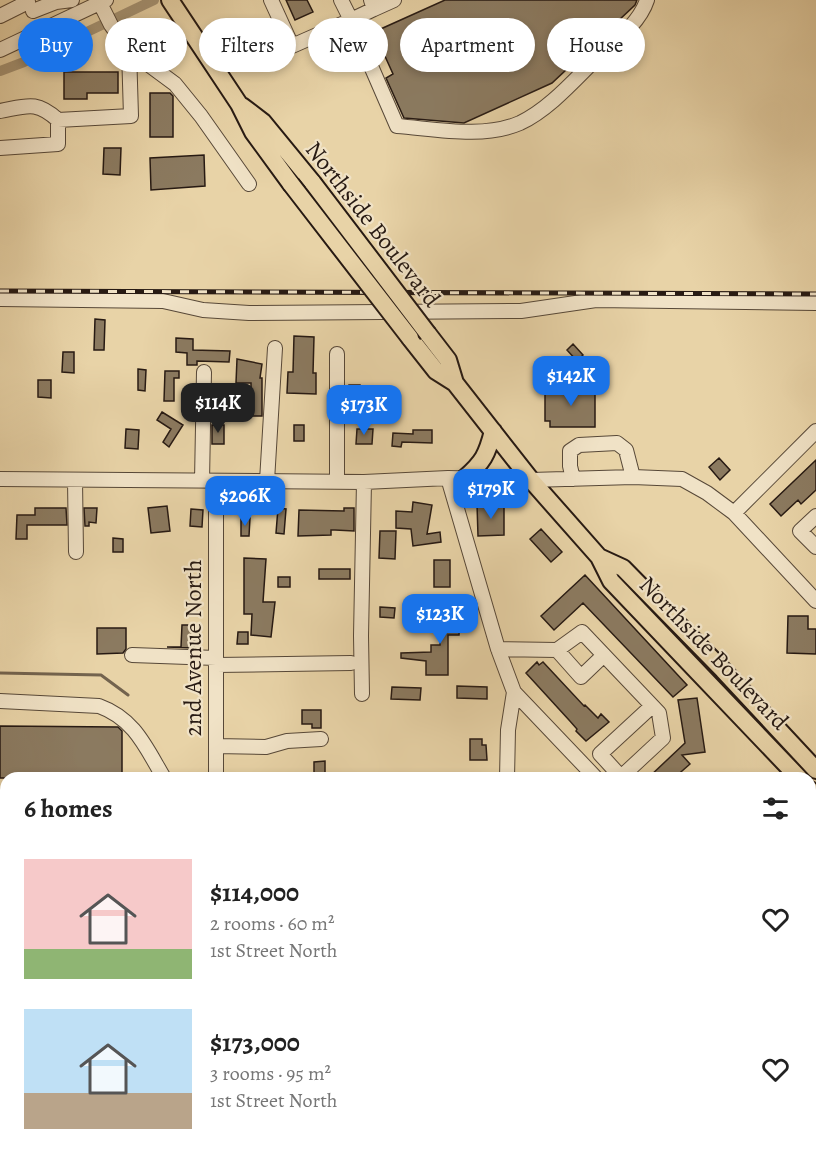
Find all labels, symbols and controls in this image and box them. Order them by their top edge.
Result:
chip: Buy [18,18,93,72]
chip: Rent [105,18,187,72]
chip: Filters [199,18,296,72]
chip: New [308,18,388,72]
chip: Apartment [400,18,535,72]
chip: House [547,18,645,72]
street label: Northside Boulevard [298,134,448,314]
pin: $142K [529,356,613,407]
text: $142K [547,362,595,389]
pin: $114K [176,383,260,434]
pin: $173K [322,385,406,436]
text: $114K [195,389,241,416]
text: $173K [341,391,387,418]
pin: $179K [449,469,533,520]
text: $179K [467,475,515,502]
pin: $206K [203,476,287,527]
text: $206K [219,482,271,509]
street label: 2nd Avenue North [177,559,209,737]
street label: Northside Boulevard [632,569,796,737]
pin: $123K [398,594,482,645]
text: $123K [416,600,464,627]
text: 6 homes [24,791,113,826]
icon: filters [759,792,792,825]
text: $114,000 [210,875,299,910]
icon: home [72,883,144,955]
icon: heart [759,903,792,936]
text: 2 rooms · 60 m² [210,910,334,937]
text: 1st Street North [210,937,337,964]
text: $173,000 [210,1025,300,1060]
icon: home [72,1033,144,1105]
icon: heart [759,1053,792,1086]
text: 3 rooms · 95 m² [210,1060,331,1087]
text: 1st Street North [210,1087,337,1114]

